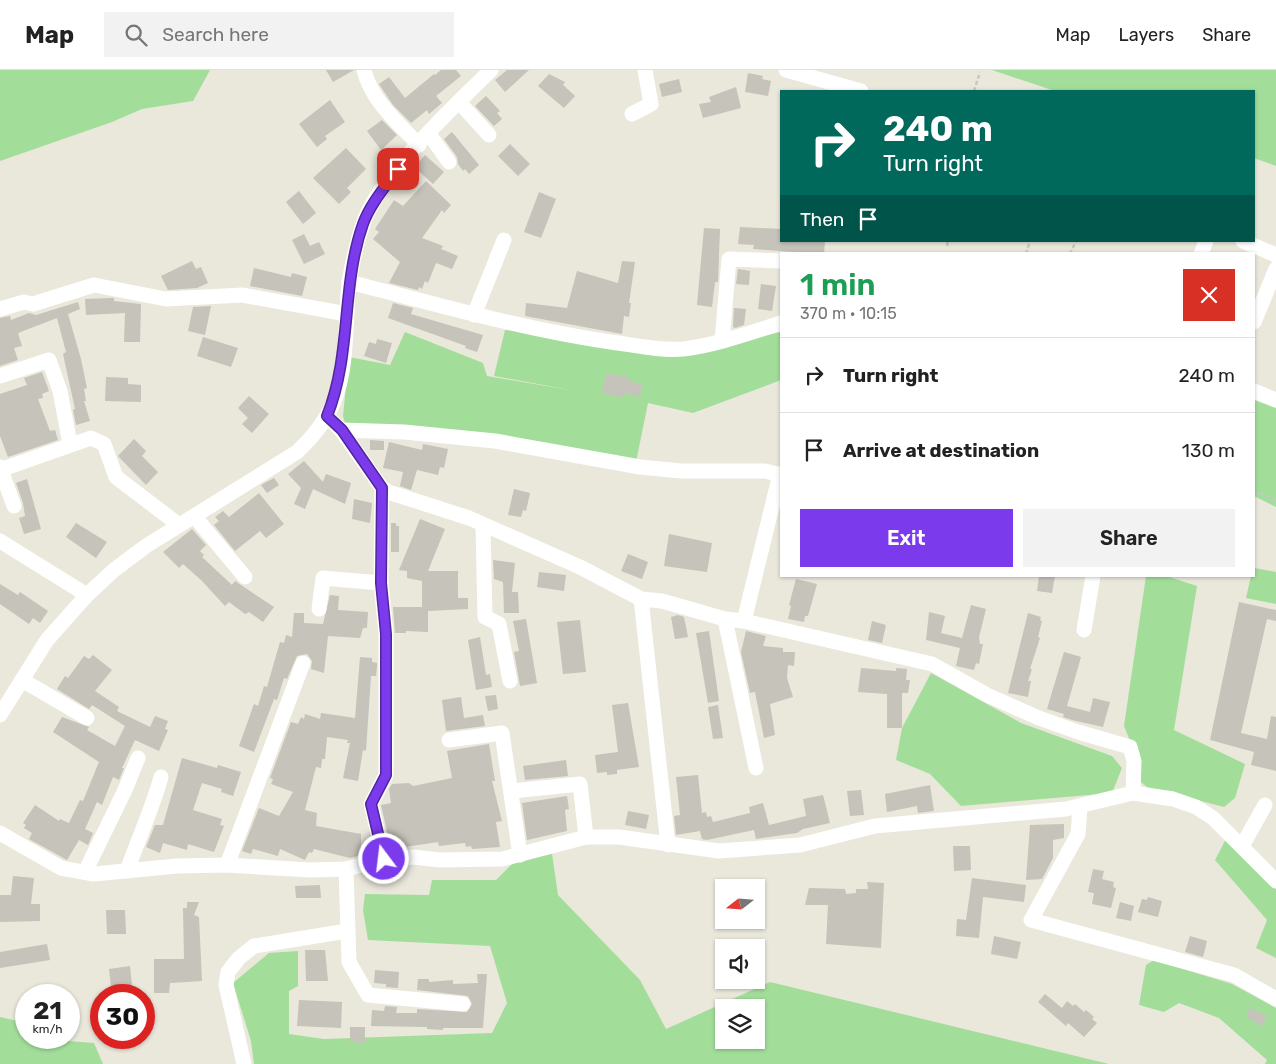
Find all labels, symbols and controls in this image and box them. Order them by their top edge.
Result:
search box [104,12,454,57]
text: Map [25,21,74,49]
icon: search [122,21,150,49]
text: Search here [162,23,269,46]
text: Map [1056,24,1091,46]
text: Layers [1119,24,1174,46]
text: Share [1202,24,1251,46]
text: 240 m [883,108,993,150]
icon: right [800,110,865,175]
pin [377,148,419,190]
text: Turn right [883,150,983,177]
icon: arrive [384,155,412,183]
icon: arrive [854,205,882,233]
text: Then [800,208,844,231]
text: 1 min [800,267,875,303]
button: close [1183,269,1235,321]
text: 370 m · 10:15 [800,304,897,323]
icon: right [800,361,828,389]
text: Turn right [843,364,938,387]
text: 240 m [1179,364,1235,387]
icon: arrive [800,436,828,464]
text: Arrive at destination [843,439,1039,462]
text: 130 m [1182,439,1235,462]
button: Exit [800,509,1013,567]
button: Share [1023,509,1235,567]
position arrow [357,832,409,884]
north arrow [715,879,765,929]
map controls [715,879,765,1049]
button: sound [715,939,765,989]
speed limit sign: 30 [90,984,155,1049]
text: 21 [33,996,62,1025]
button: layers [715,999,765,1049]
text: km/h [33,1022,62,1036]

